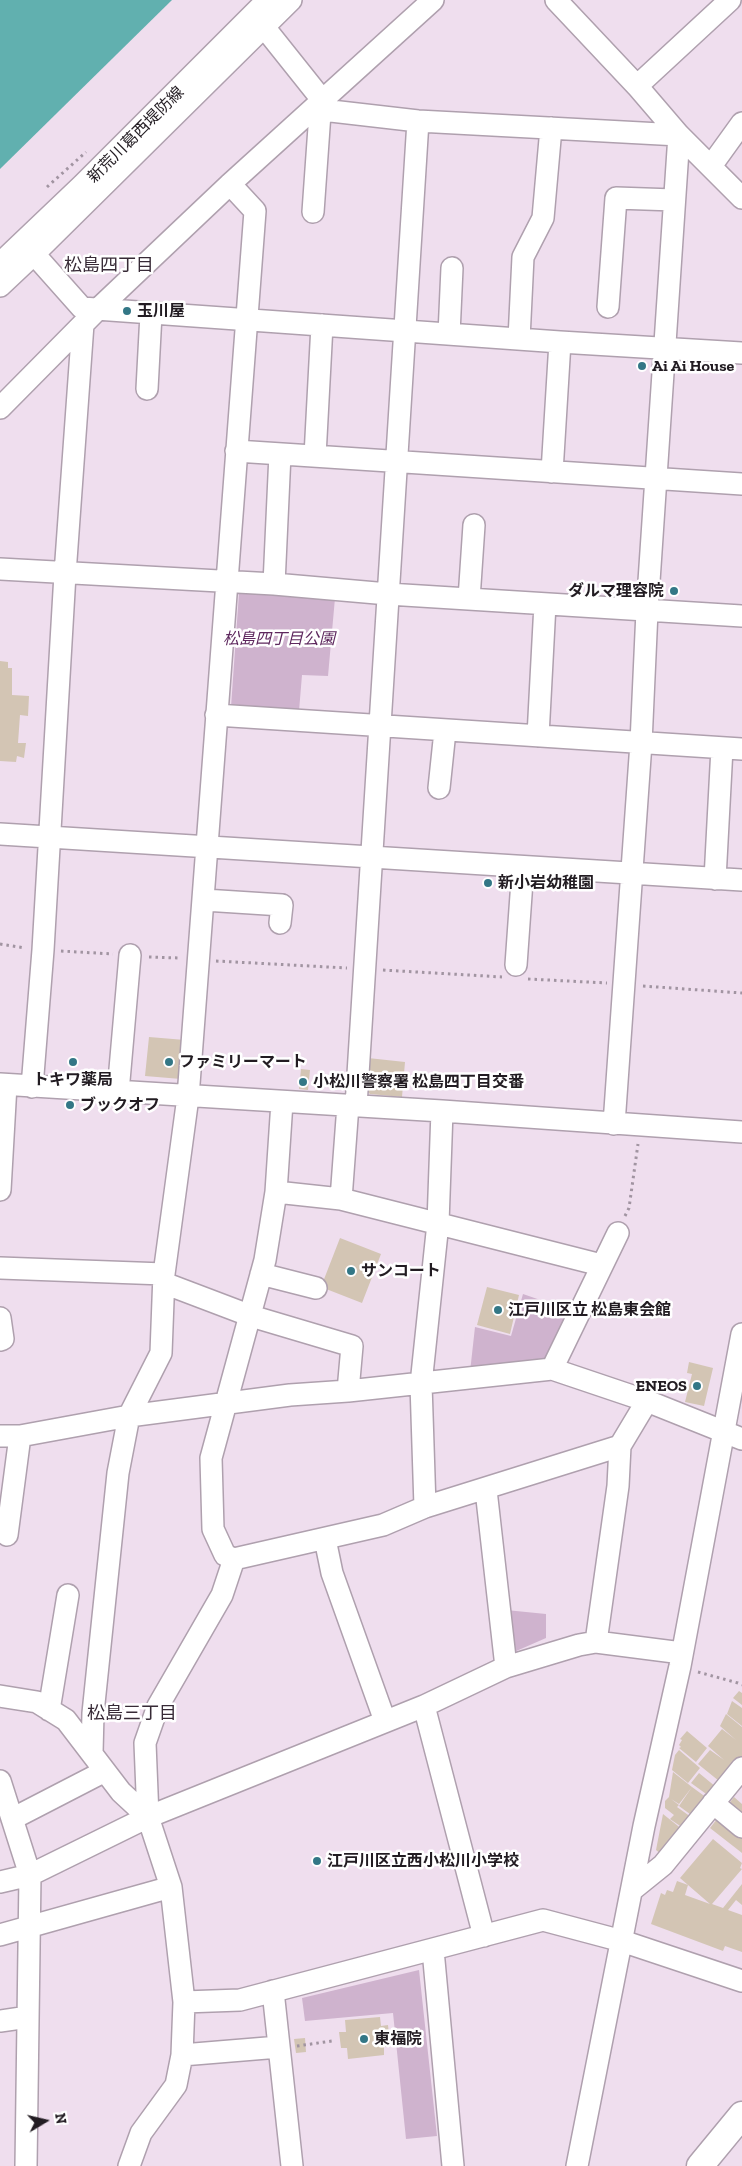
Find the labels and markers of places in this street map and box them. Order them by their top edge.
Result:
place label: 玉川屋 [137,301,185,321]
marker: 玉川屋 [121,305,133,317]
place label: Ai Ai House [652,356,734,376]
marker: Ai Ai House [636,360,648,372]
place label: ダルマ理容院 [568,581,664,601]
marker: ダルマ理容院 [668,585,680,597]
place label: 新小岩幼稚園 [498,873,594,893]
marker: 新小岩幼稚園 [482,877,494,889]
place label: ファミリーマート [179,1052,307,1072]
marker: トキワ薬局 [67,1056,79,1068]
marker: ファミリーマート [163,1056,175,1068]
place label: トキワ薬局 [33,1070,113,1090]
place label: 小松川警察署 松島四丁目交番 [313,1072,524,1092]
marker: 小松川警察署 松島四丁目交番 [297,1076,309,1088]
place label: ブックオフ [80,1095,160,1115]
marker: ブックオフ [64,1099,76,1111]
place label: サンコート [361,1261,441,1281]
marker: サンコート [345,1265,357,1277]
place label: 江戸川区立 松島東会館 [508,1300,671,1320]
marker: 江戸川区立 松島東会館 [492,1304,504,1316]
place label: ENEOS [636,1376,687,1396]
marker: ENEOS [691,1380,703,1392]
place label: 江戸川区立西小松川小学校 [327,1851,519,1871]
marker: 江戸川区立西小松川小学校 [311,1855,323,1867]
place label: 東福院 [374,2029,422,2049]
marker: 東福院 [358,2033,370,2045]

